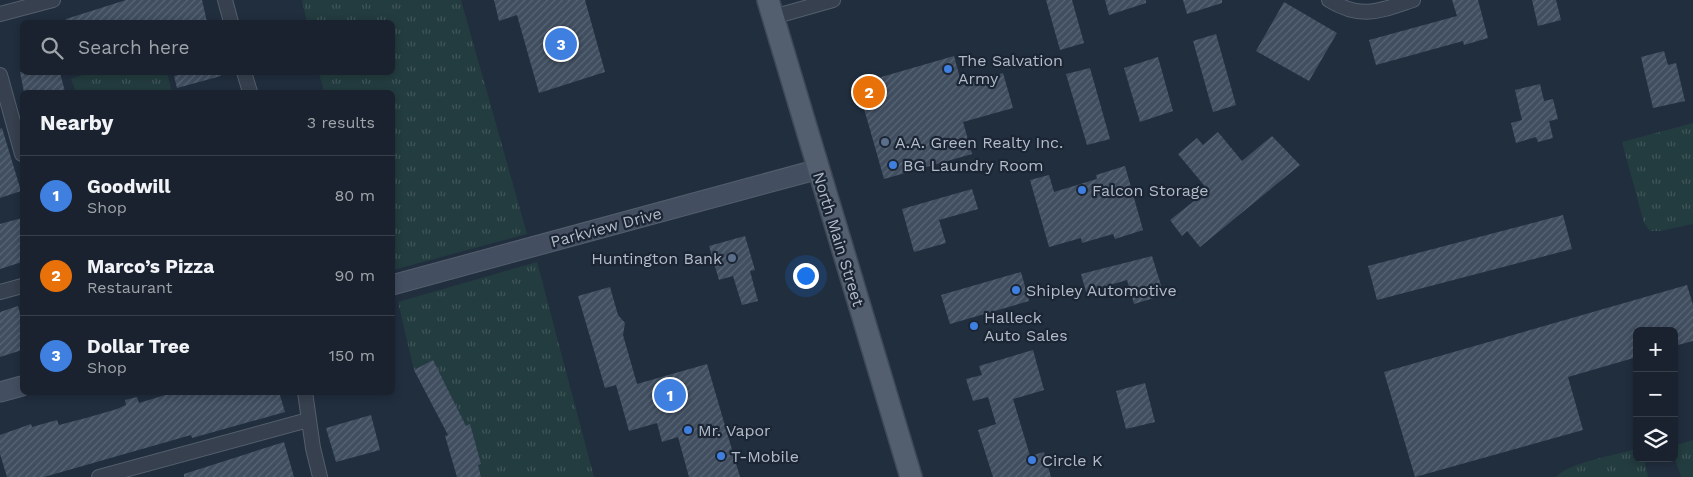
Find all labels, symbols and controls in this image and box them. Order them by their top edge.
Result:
search box [20,20,395,75]
pin: 3 [545,25,577,63]
icon: search [38,34,66,62]
text: Search here [78,36,189,59]
place label: The Salvation Army [958,51,1063,88]
marker: The Salvation Army [942,63,954,75]
pin: 2 [853,73,885,111]
text: Nearby [40,110,113,135]
text: 3 results [307,113,375,132]
place label: A.A. Green Realty Inc. [895,133,1063,152]
marker: A.A. Green Realty Inc. [879,136,891,148]
place label: BG Laundry Room [903,156,1044,175]
marker: BG Laundry Room [887,159,899,171]
street label: North Main Street [809,170,868,309]
text: Goodwill [87,175,170,198]
place label: Falcon Storage [1092,181,1208,200]
marker: Falcon Storage [1076,184,1088,196]
text: 1 [53,186,59,205]
text: 80 m [334,186,375,205]
text: Shop [87,198,127,217]
street label: Parkview Drive [548,204,664,251]
place label: Huntington Bank [591,249,722,268]
marker: Huntington Bank [726,252,738,264]
text: Marco’s Pizza [87,255,214,278]
your location [793,263,819,289]
text: 2 [51,266,61,285]
text: 90 m [334,266,375,285]
text: Restaurant [87,278,173,297]
place label: Shipley Automotive [1026,281,1177,300]
marker: Shipley Automotive [1010,284,1022,296]
place label: Halleck Auto Sales [984,308,1068,345]
marker: Halleck Auto Sales [968,320,980,332]
map controls [1633,327,1678,462]
button: + [1633,327,1678,372]
text: Dollar Tree [87,335,190,358]
text: 3 [51,346,61,365]
text: 150 m [329,346,375,365]
text: Shop [87,358,127,377]
button: − [1633,372,1678,417]
pin: 1 [654,376,686,414]
button: layers [1633,417,1678,462]
place label: Mr. Vapor [698,421,771,440]
marker: Mr. Vapor [682,424,694,436]
place label: T-Mobile [731,447,799,466]
marker: T-Mobile [715,450,727,462]
place label: Circle K [1042,451,1103,470]
marker: Circle K [1026,454,1038,466]

